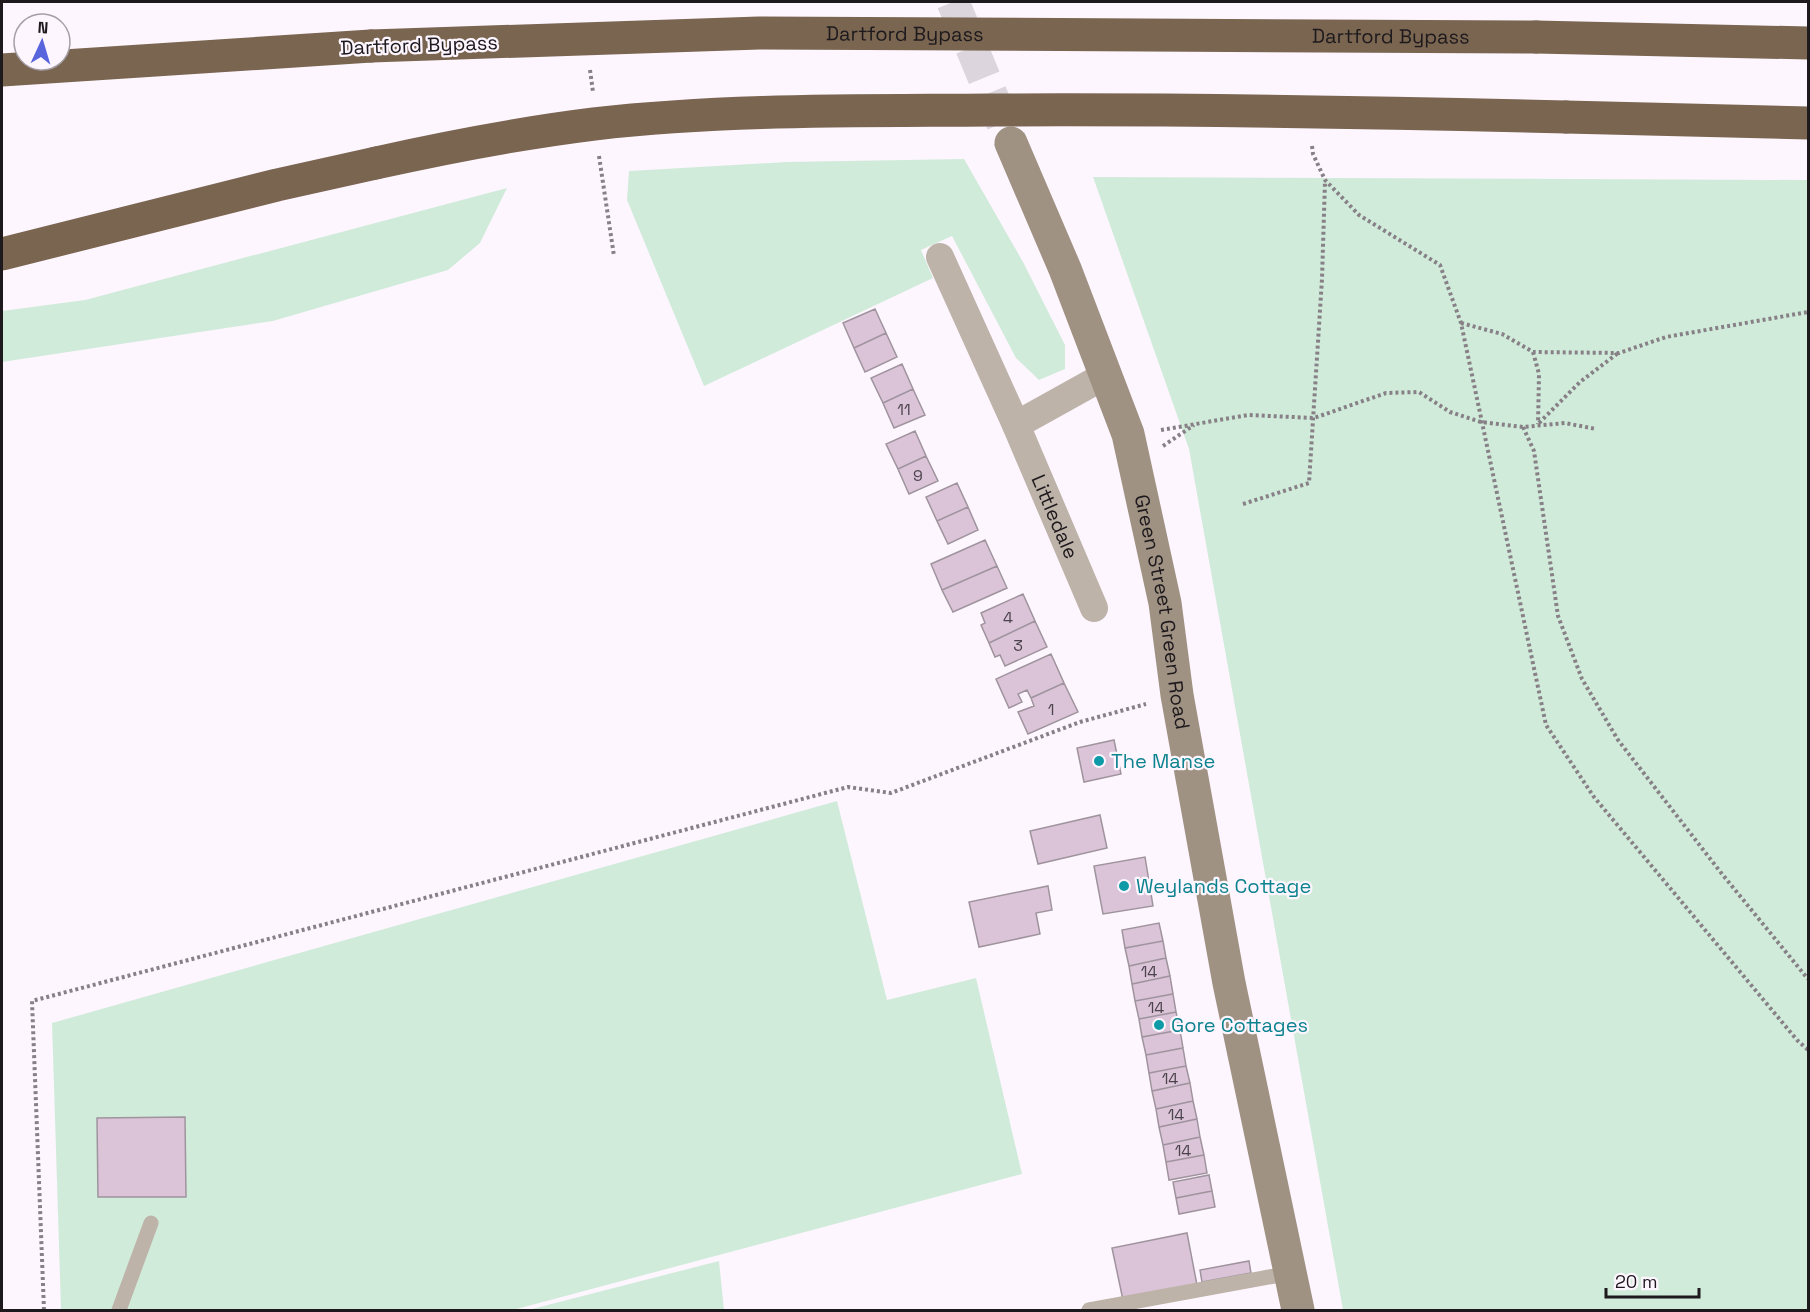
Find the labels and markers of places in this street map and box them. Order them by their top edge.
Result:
place label: The Manse [1111,748,1215,774]
marker: The Manse [1092,754,1106,768]
place label: Weylands Cottage [1136,873,1311,899]
marker: Weylands Cottage [1117,879,1131,893]
place label: Gore Cottages [1171,1012,1308,1038]
marker: Gore Cottages [1152,1018,1166,1032]

